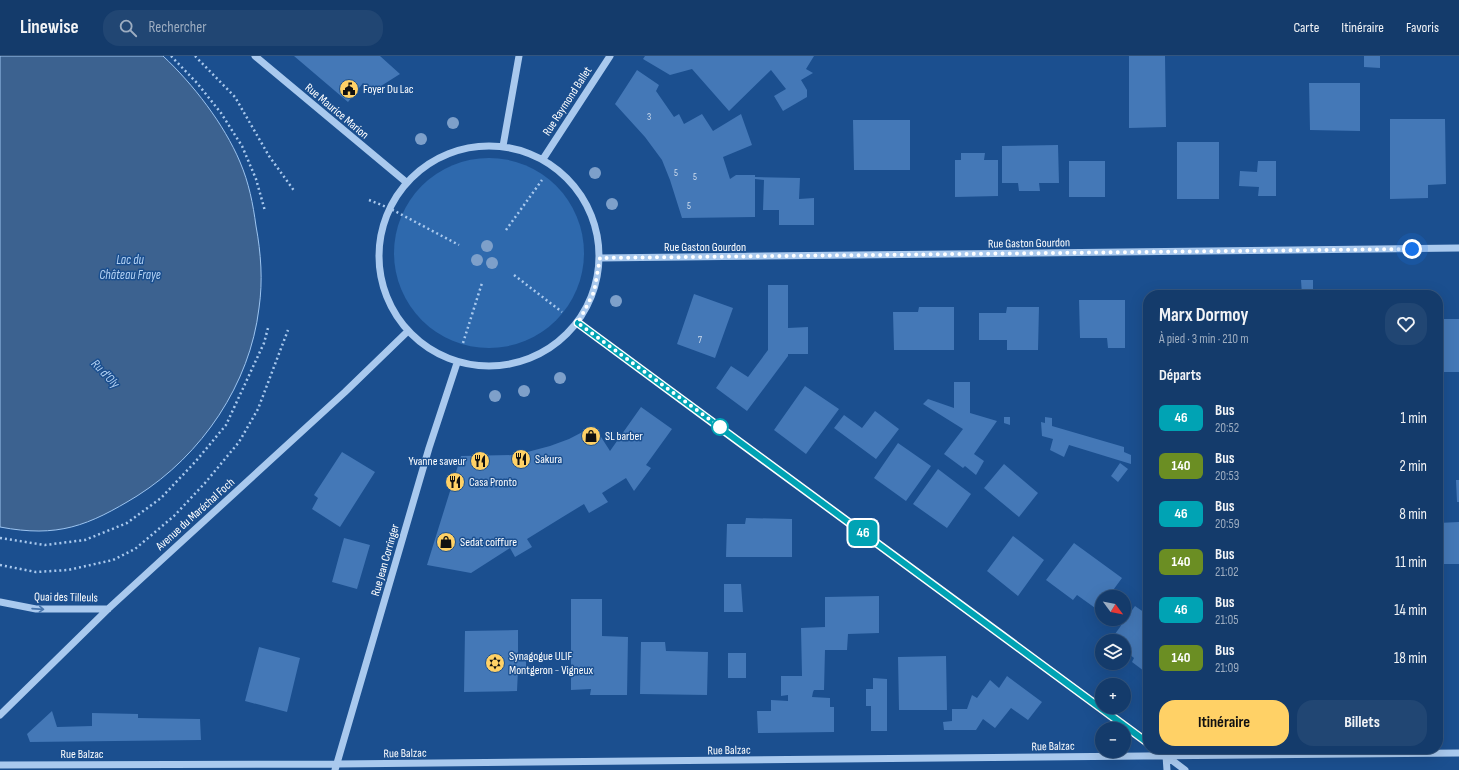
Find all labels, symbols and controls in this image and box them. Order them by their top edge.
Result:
search box [103,10,383,46]
text: Linewise [20,16,79,39]
icon: search [117,17,139,39]
text: Rechercher [149,18,207,37]
text: Carte [1293,19,1319,36]
text: Itinéraire [1341,19,1384,36]
text: Favoris [1406,19,1439,36]
street label: Rue Raymond Ballet [539,64,596,139]
public building icon: Foyer Du Lac [338,78,360,100]
street label: Rue Maurice Marion [302,80,372,142]
place label: Foyer Du Lac [363,82,414,97]
house number: 3 [647,111,651,123]
house number: 5 [674,167,678,179]
house number: 5 [693,171,697,183]
house number: 5 [687,200,691,212]
street label: Rue Gaston Gourdon [988,235,1070,252]
your location [1402,239,1422,259]
street label: Rue Gaston Gourdon [664,240,746,255]
water label: Lac du Château Fraye [99,252,161,283]
button: heart [1385,303,1427,345]
text: Marx Dormoy [1159,304,1248,327]
text: À pied · 3 min · 210 m [1159,331,1249,347]
house number: 7 [698,334,702,346]
water label: Ru d'Oly [88,356,124,392]
text: Départs [1159,366,1201,385]
text: Bus [1215,401,1234,420]
text: 46 [1174,409,1188,426]
text: 1 min [1401,409,1427,428]
unlabelled marker [711,418,729,436]
text: 20:52 [1215,420,1239,436]
shop icon: SL barber [580,425,602,447]
place label: SL barber [605,429,643,444]
restaurant icon: Sakura [510,448,532,470]
text: Bus [1215,449,1234,468]
restaurant icon: Yvanne saveur [469,450,491,472]
place label: Sakura [535,452,563,467]
place label: Yvanne saveur [408,454,467,469]
text: 140 [1172,457,1190,474]
text: 2 min [1400,457,1427,476]
text: 20:53 [1215,468,1239,484]
restaurant icon: Casa Pronto [444,471,466,493]
street label: Avenue du Maréchal Foch [152,475,238,554]
place label: Casa Pronto [469,475,517,490]
text: Bus [1215,497,1234,516]
text: 46 [1174,505,1188,522]
text: 8 min [1399,505,1427,524]
text: 20:59 [1215,516,1239,532]
line badge: 46 [845,520,881,546]
street label: Rue Jean Corringer [368,522,403,598]
text: 46 [856,524,870,541]
shop icon: Sedat coiffure [435,531,457,553]
place label: Sedat coiffure [460,535,517,550]
text: Bus [1215,545,1234,564]
text: 140 [1172,553,1190,570]
text: 11 min [1395,553,1427,572]
text: 21:02 [1215,564,1239,580]
street label: Quai des Tilleuls [34,589,98,606]
north arrow [1095,590,1131,626]
map controls [1095,590,1131,758]
text: Bus [1215,593,1234,612]
text: 46 [1174,601,1188,618]
text: 14 min [1394,601,1427,620]
one-way arrow [31,605,44,612]
text: 21:05 [1215,612,1238,628]
button: layers [1095,634,1131,670]
text: Bus [1215,641,1234,660]
place label: Synagogue ULIF Montgeron - Vigneux [509,649,594,678]
text: 140 [1172,649,1190,666]
text: 18 min [1394,649,1427,668]
synagogue icon: Synagogue ULIF Montgeron - Vigneux [484,652,506,674]
text: 21:09 [1215,660,1239,676]
button: + [1095,678,1131,714]
button: Itinéraire [1159,700,1289,746]
button: Billets [1297,700,1427,746]
button: − [1095,722,1131,758]
street label: Rue Balzac [1031,739,1075,754]
street label: Rue Balzac [707,743,751,758]
street label: Rue Balzac [383,746,427,761]
street label: Rue Balzac [60,747,104,762]

